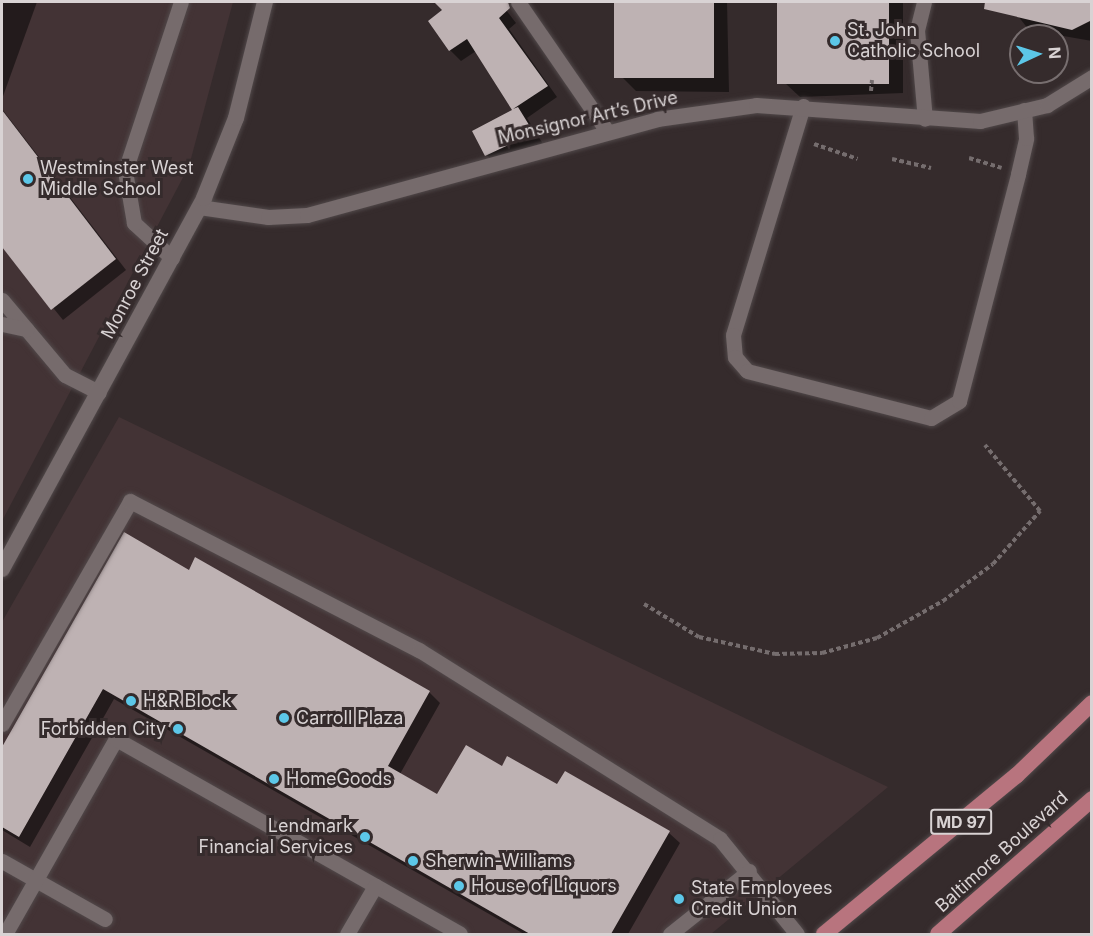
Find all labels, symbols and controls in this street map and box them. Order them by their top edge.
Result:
place label: St. John Catholic School [847,20,980,63]
north arrow [1009,24,1069,84]
marker: St. John Catholic School [828,34,842,48]
text: N [1045,46,1065,60]
street label: Monsignor Art’s Drive [496,87,680,149]
place label: Westminster West Middle School [40,158,194,201]
marker: Westminster West Middle School [21,172,35,186]
street label: Monroe Street [97,225,173,343]
place label: H&R Block [143,690,232,712]
marker: H&R Block [124,694,138,708]
place label: Carroll Plaza [296,707,403,729]
marker: Carroll Plaza [277,711,291,725]
place label: Forbidden City [41,718,166,740]
marker: Forbidden City [171,722,185,736]
place label: HomeGoods [286,768,392,790]
marker: HomeGoods [267,772,281,786]
street label: Baltimore Boulevard [931,787,1073,917]
road number: MD 97 [930,809,992,835]
place label: Lendmark Financial Services [199,816,353,858]
marker: Lendmark Financial Services [358,830,372,844]
place label: Sherwin-Williams [425,850,572,872]
marker: Sherwin-Williams [406,854,420,868]
place label: House of Liquors [471,875,617,897]
place label: State Employees Credit Union [691,878,833,920]
marker: House of Liquors [452,879,466,893]
marker: State Employees Credit Union [672,892,686,906]

